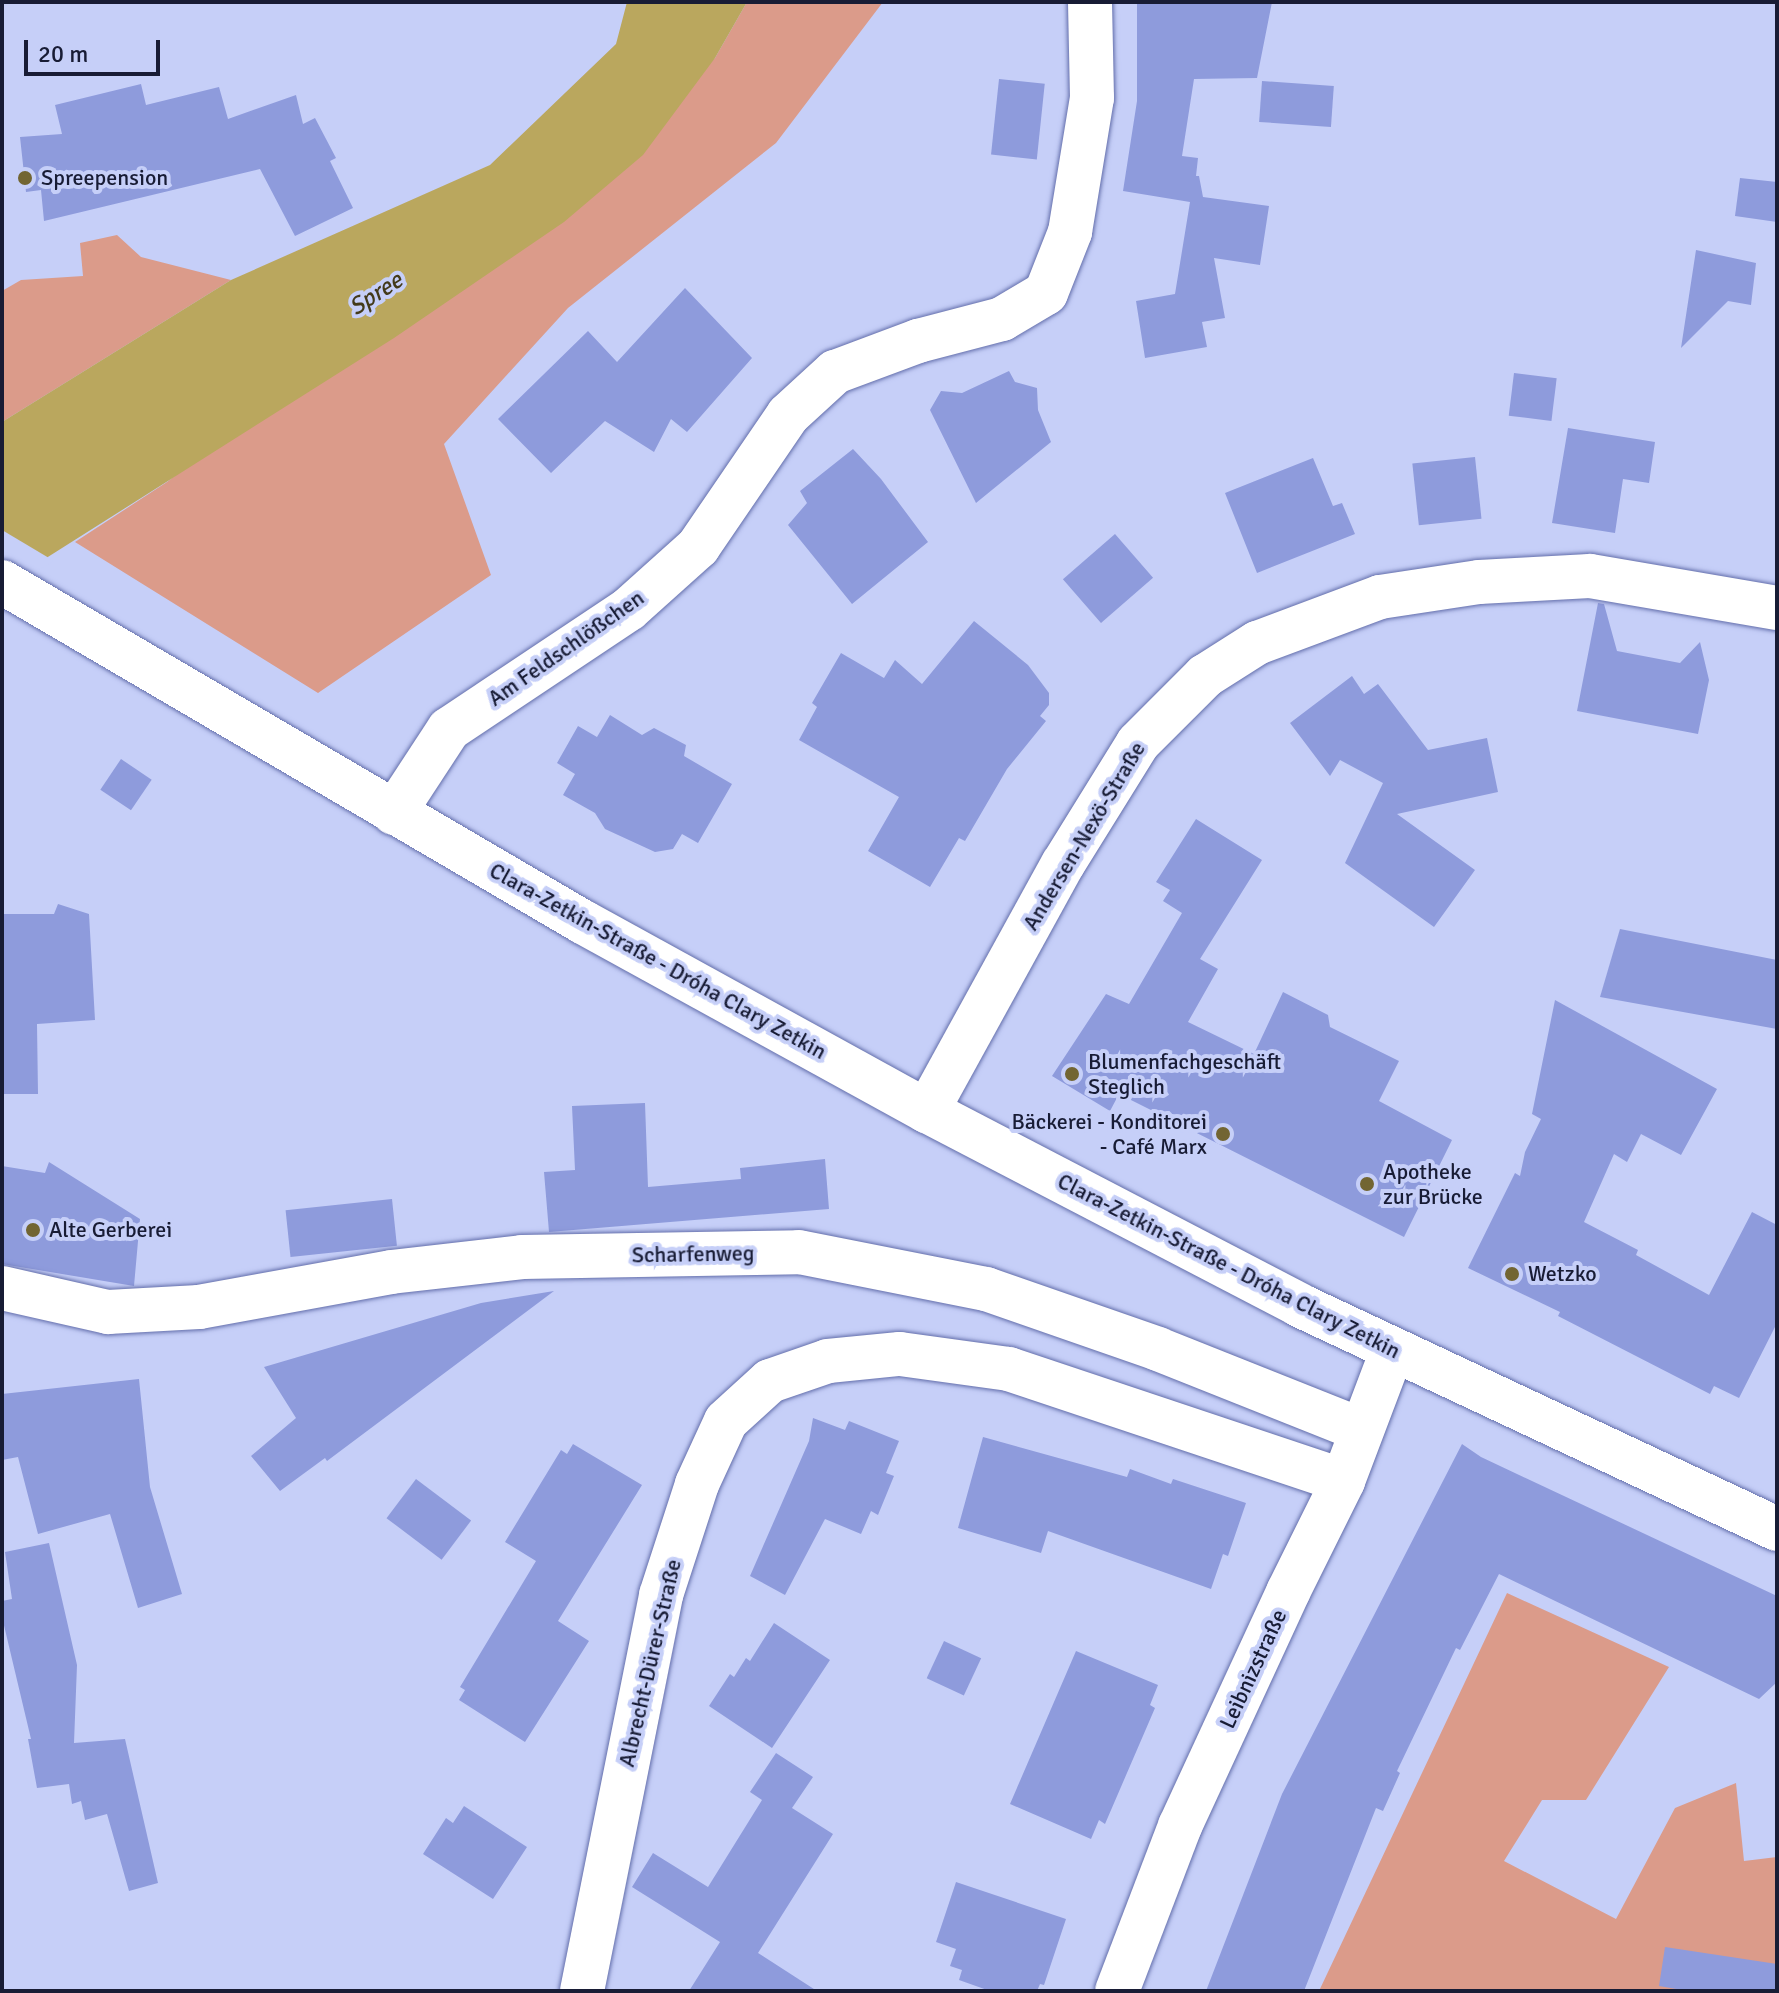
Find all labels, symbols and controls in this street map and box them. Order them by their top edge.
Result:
scale bar [28,24,164,74]
text: 20 m [38,39,88,69]
place label: Spreepension [41,165,168,191]
marker: Spreepension [16,169,34,187]
water label: Spree [344,266,408,322]
street label: Am Feldschlößchen [483,584,649,712]
street label: Andersen-Nexö-Straße [1017,737,1151,935]
street label: Clara-Zetkin-Straße - Dróha Clary Zetkin [485,857,831,1065]
place label: Blumenfachgeschäft Steglich [1088,1048,1281,1100]
marker: Blumenfachgeschäft Steglich [1063,1065,1081,1083]
place label: Bäckerei - Konditorei - Café Marx [1011,1108,1207,1160]
marker: Bäckerei - Konditorei - Café Marx [1214,1125,1232,1143]
place label: Apotheke zur Brücke [1383,1158,1483,1210]
street label: Clara-Zetkin-Straße - Dróha Clary Zetkin [1053,1168,1405,1364]
marker: Apotheke zur Brücke [1358,1175,1376,1193]
place label: Alte Gerberei [49,1217,172,1243]
marker: Alte Gerberei [24,1221,42,1239]
street label: Scharfenweg [632,1240,754,1268]
place label: Wetzko [1528,1261,1597,1287]
marker: Wetzko [1503,1265,1521,1283]
street label: Albrecht-Dürer-Straße [613,1557,687,1769]
street label: Leibnizstraße [1214,1605,1292,1733]

